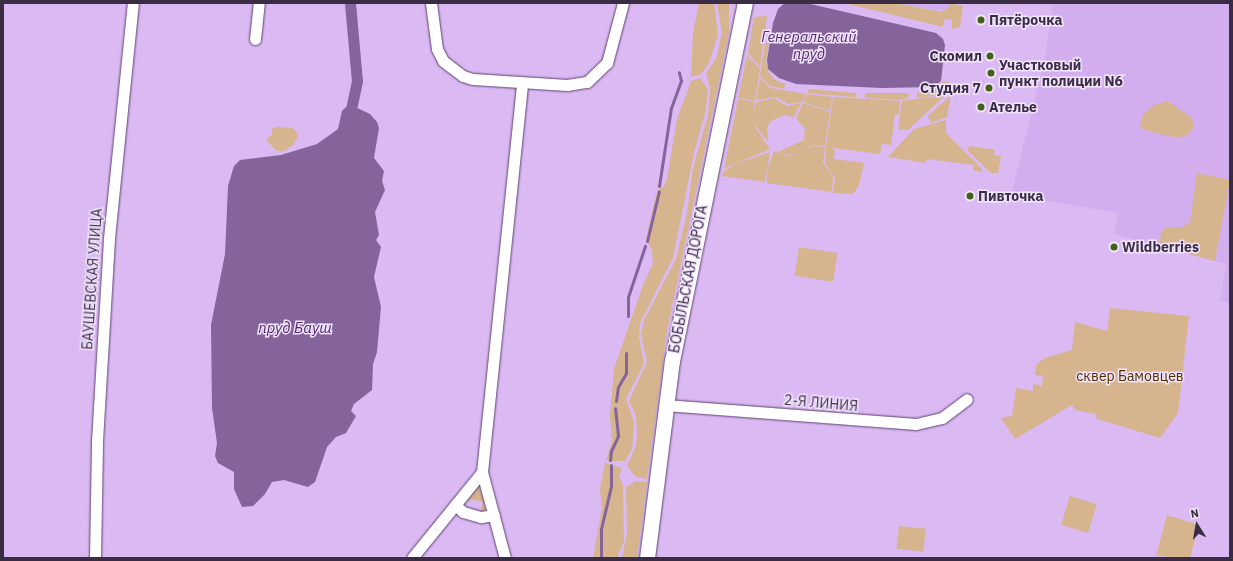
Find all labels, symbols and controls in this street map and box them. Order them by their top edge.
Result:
place label: Пятёрочка [989,12,1062,28]
marker: Пятёрочка [976,15,986,25]
water label: Генеральский пруд [761,27,857,62]
place label: Скомил [930,48,982,64]
marker: Скомил [985,51,995,61]
place label: Участковый пункт полиции N6 [999,57,1123,90]
marker: Участковый пункт полиции N6 [986,68,996,78]
place label: Студия 7 [920,80,981,96]
marker: Студия 7 [984,83,994,93]
place label: Ателье [989,99,1037,115]
marker: Ателье [976,102,986,112]
place label: Пивточка [978,188,1043,204]
marker: Пивточка [965,191,975,201]
street label: БОБЫЛЬСКАЯ ДОРОГА [665,204,711,354]
street label: БАУШЕВСКАЯ УЛИЦА [79,208,105,350]
place label: Wildberries [1122,239,1199,255]
marker: Wildberries [1109,242,1119,252]
water label: пруд Бауш [258,319,332,337]
park label: сквер Бамовцев [1076,368,1184,384]
street label: 2-Я ЛИНИЯ [783,391,859,415]
north arrow [1177,505,1217,545]
text: N [1189,506,1200,521]

